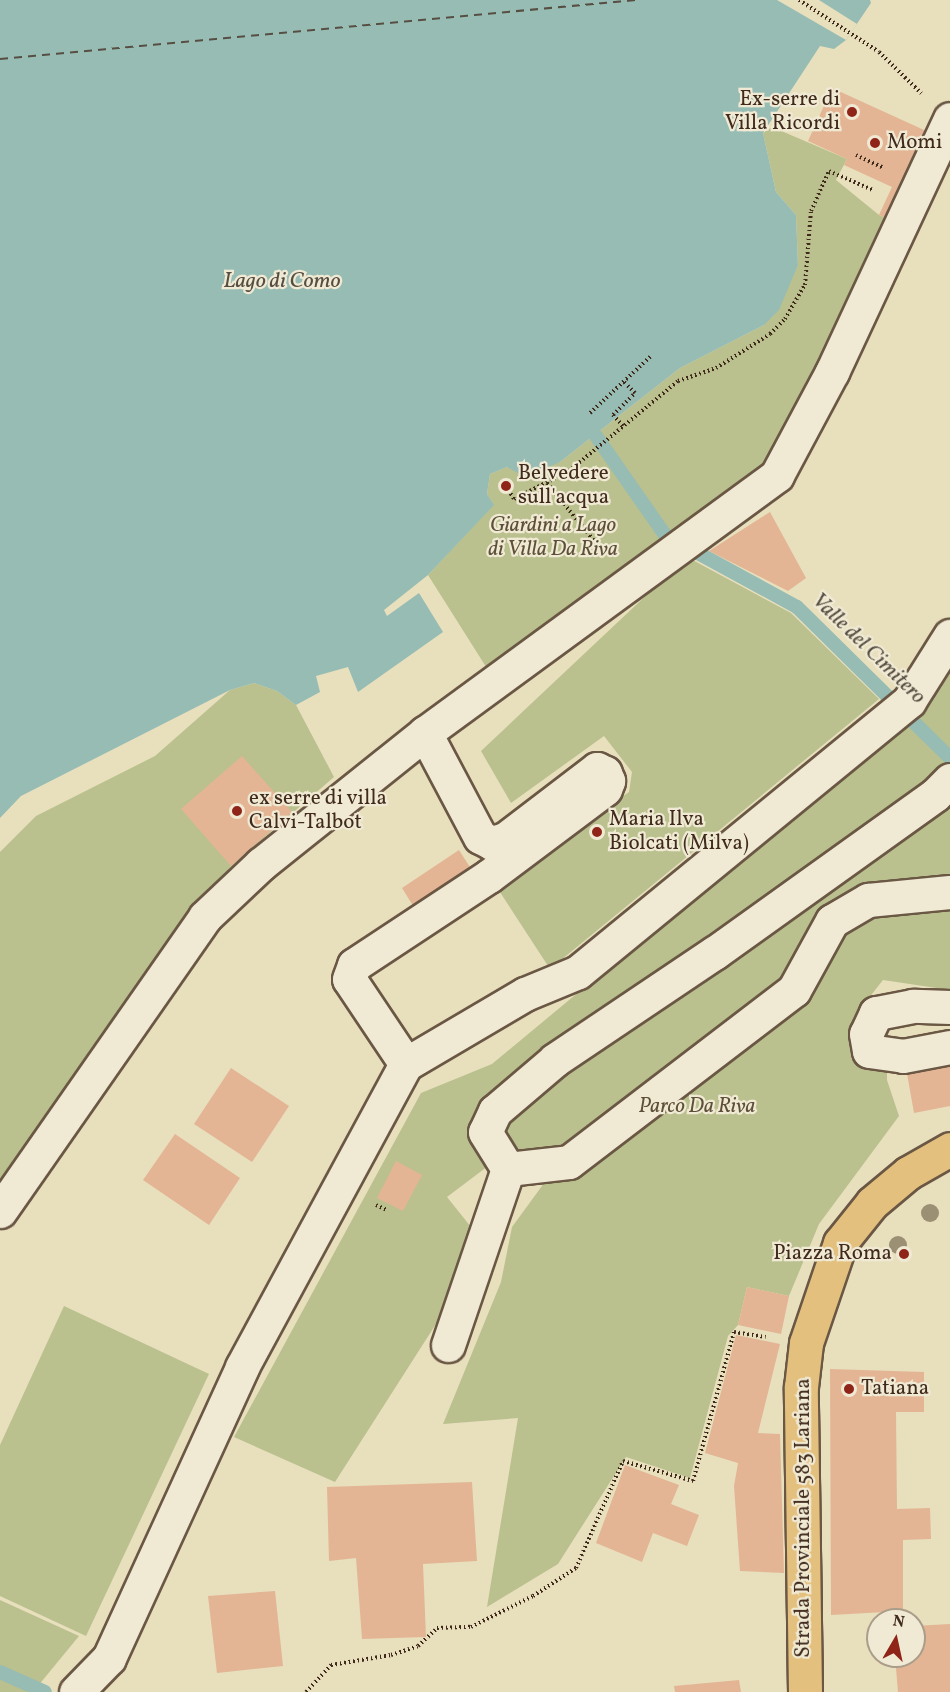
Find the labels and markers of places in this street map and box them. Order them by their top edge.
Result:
place label: Ex-serre di Villa Ricordi [725,87,840,137]
marker: Ex-serre di Villa Ricordi [845,105,859,119]
place label: Momi [887,130,942,156]
marker: Momi [868,136,882,150]
place label: Belvedere sull'acqua [518,461,609,511]
marker: Belvedere sull'acqua [499,479,513,493]
place label: ex serre di villa Calvi-Talbot [249,786,388,836]
marker: ex serre di villa Calvi-Talbot [230,804,244,818]
place label: Maria Ilva Biolcati (Milva) [609,807,749,857]
marker: Maria Ilva Biolcati (Milva) [590,825,604,839]
place label: Piazza Roma [773,1241,892,1267]
marker: Piazza Roma [897,1247,911,1261]
place label: Tatiana [861,1376,929,1402]
marker: Tatiana [842,1382,856,1396]

